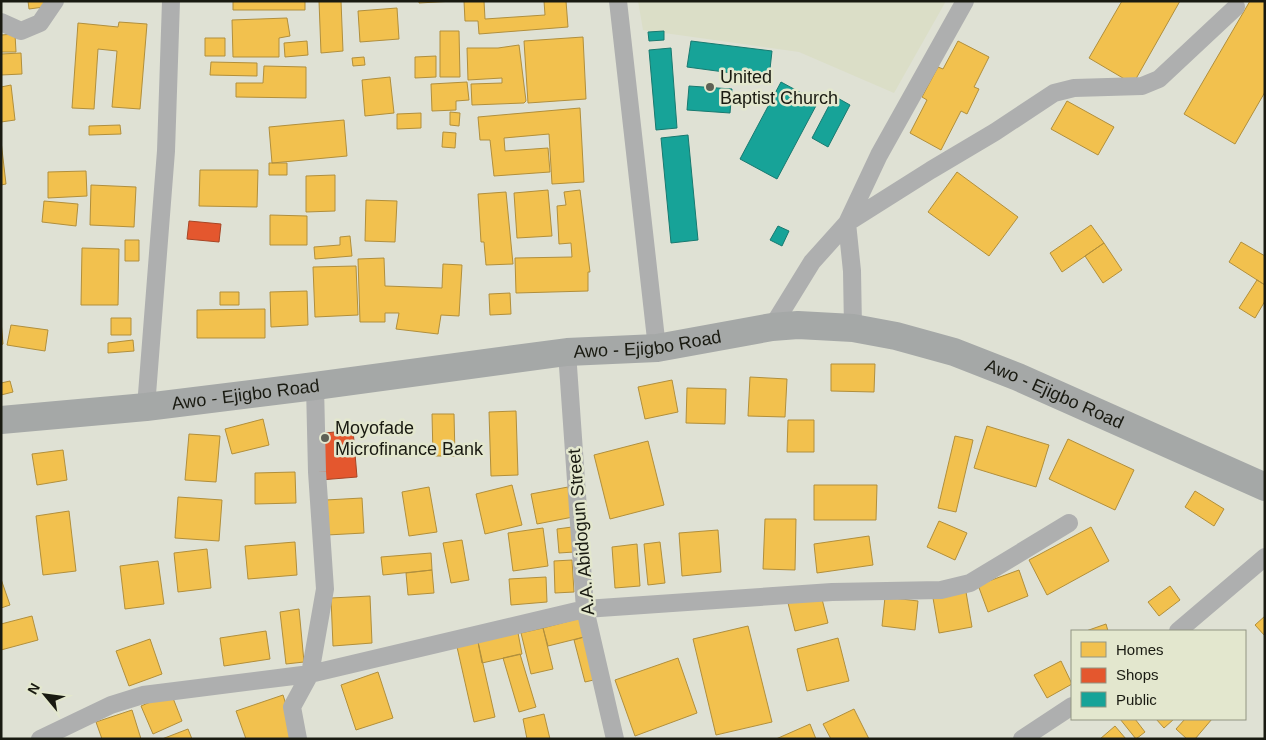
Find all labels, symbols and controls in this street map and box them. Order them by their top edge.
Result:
place label: United Baptist Church [720,67,838,108]
marker: United Baptist Church [704,81,716,93]
street label: Awo - Ejigbo Road [573,326,723,362]
street label: Awo - Ejigbo Road [982,355,1127,433]
street label: Awo - Ejigbo Road [171,376,321,414]
place label: Moyofade Microfinance Bank [335,418,484,459]
marker: Moyofade Microfinance Bank [319,432,331,444]
street label: A.A. Abidogun Street [564,448,598,616]
legend [1071,630,1246,720]
text: Homes [1116,641,1164,658]
text: Shops [1116,666,1159,683]
north arrow [20,670,70,720]
text: N [24,680,43,697]
text: Public [1116,691,1157,708]

